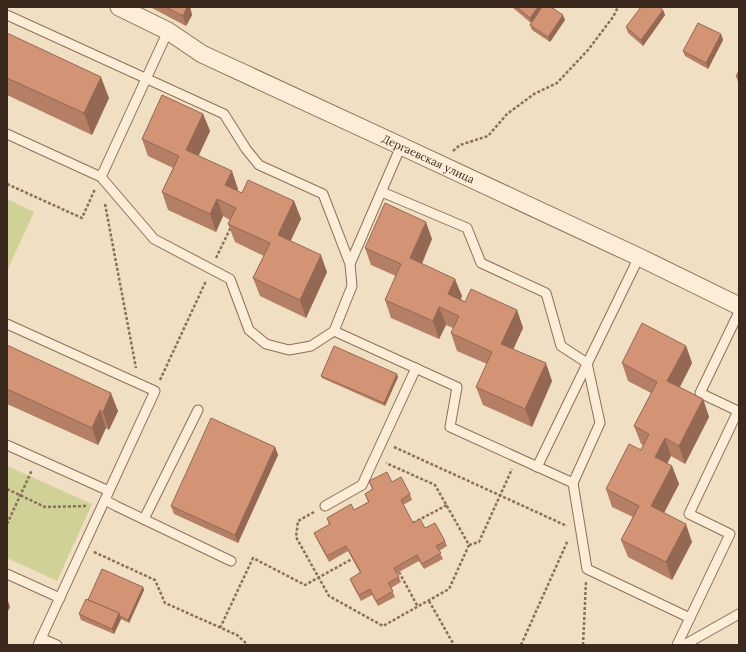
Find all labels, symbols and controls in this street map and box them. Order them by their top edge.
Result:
street label: Дергаевская улица [380,131,477,186]

